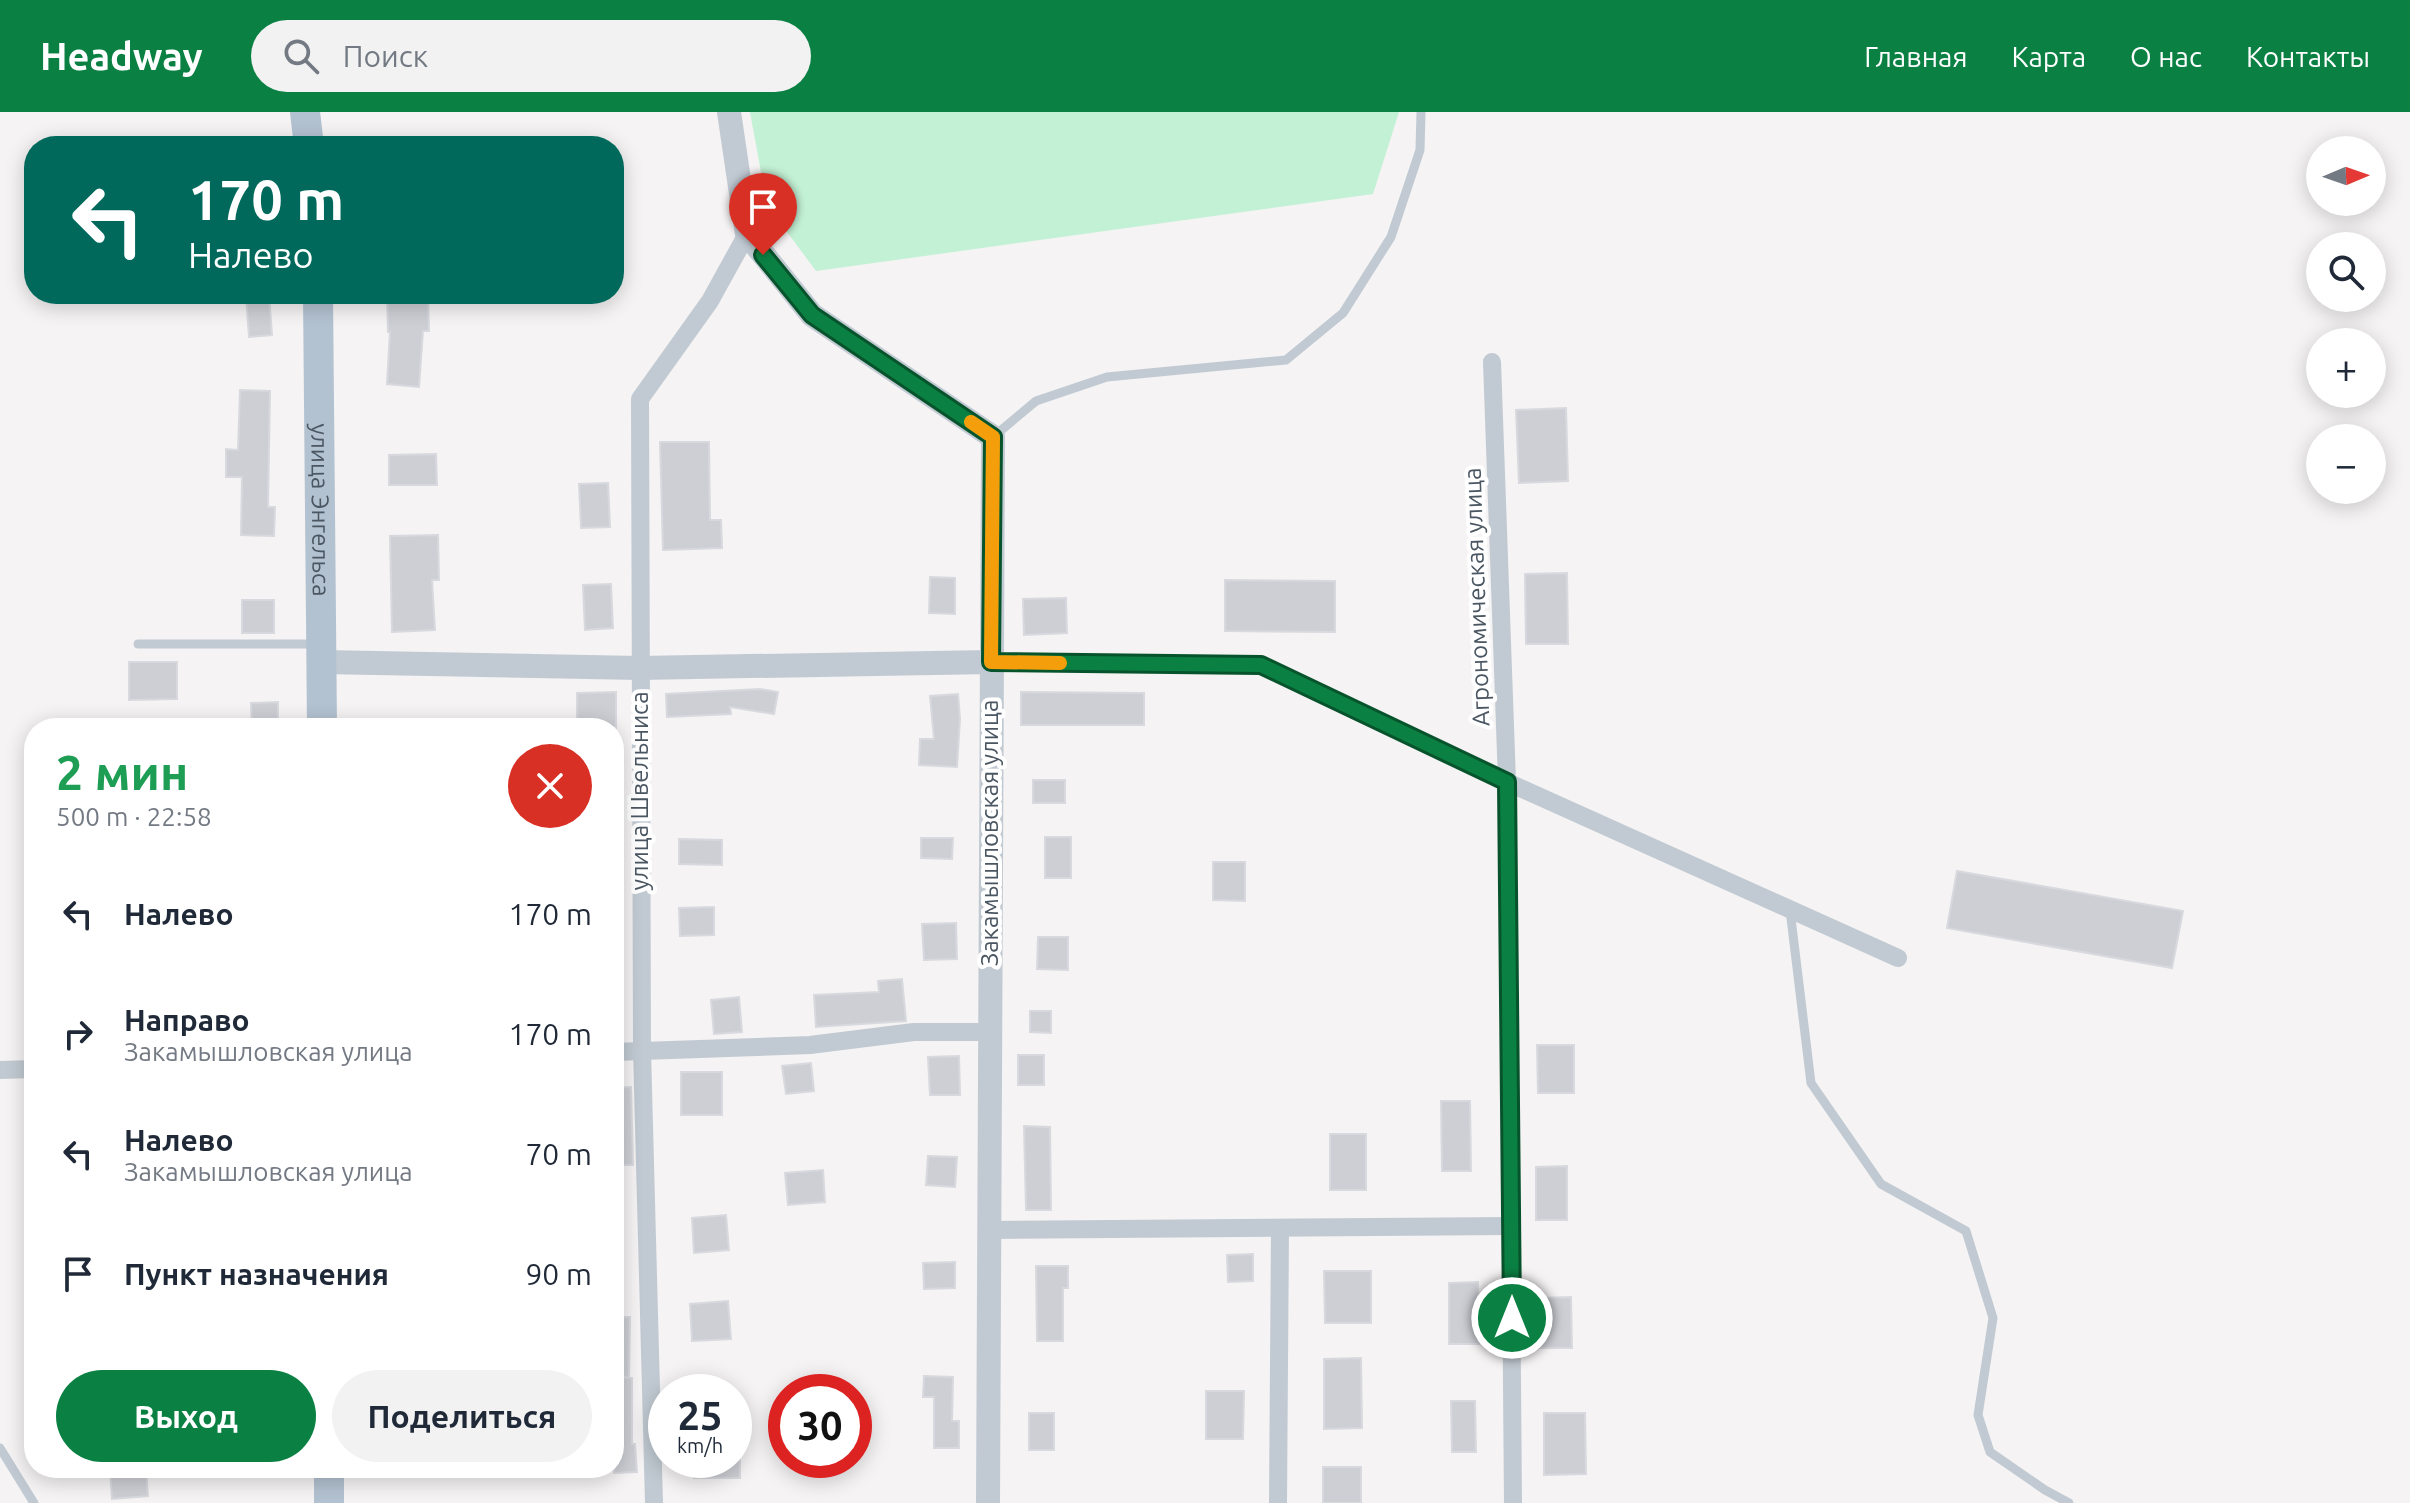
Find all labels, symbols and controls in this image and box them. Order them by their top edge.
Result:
search box [251,20,811,92]
icon: search [279,34,323,78]
text: Headway [40,35,203,77]
text: Поиск [343,39,428,73]
text: Главная [1864,41,1967,72]
text: Карта [2011,41,2086,72]
text: О нас [2130,41,2202,72]
text: Контакты [2246,41,2370,72]
north arrow [2306,136,2386,216]
map controls [2306,136,2386,504]
icon: left [56,168,160,272]
text: 170 m [188,168,344,231]
pin [729,173,797,255]
icon: arrive [741,185,785,229]
button: search [2306,232,2386,312]
text: Налево [188,234,313,275]
button: + [2306,328,2386,408]
street label: улица Энгельса [306,423,335,597]
button: − [2306,424,2386,504]
street label: Агрономическая улица [1458,467,1495,727]
street label: улица Швельниса [626,691,653,891]
street label: Закамышловская улица [976,700,1003,966]
button: close [508,744,592,828]
text: 2 мин [56,745,188,799]
text: 500 m · 22:58 [56,802,212,831]
icon: left [56,892,100,936]
text: Налево [124,897,234,931]
text: 170 m [508,897,592,931]
text: Направо [124,1003,250,1037]
icon: right [56,1012,100,1056]
text: 170 m [508,1017,592,1051]
text: Закамышловская улица [124,1037,413,1066]
text: Налево [124,1123,234,1157]
icon: left [56,1132,100,1176]
text: 70 m [525,1137,592,1171]
text: Закамышловская улица [124,1157,413,1186]
icon: arrive [56,1252,100,1296]
text: Пункт назначения [124,1257,389,1291]
text: 90 m [525,1257,592,1291]
position arrow [1470,1276,1554,1360]
button: Выход [56,1370,316,1462]
button: Поделиться [332,1370,592,1462]
speed limit sign: 30 [768,1374,872,1478]
text: 25 [677,1393,723,1438]
text: km/h [677,1434,723,1457]

